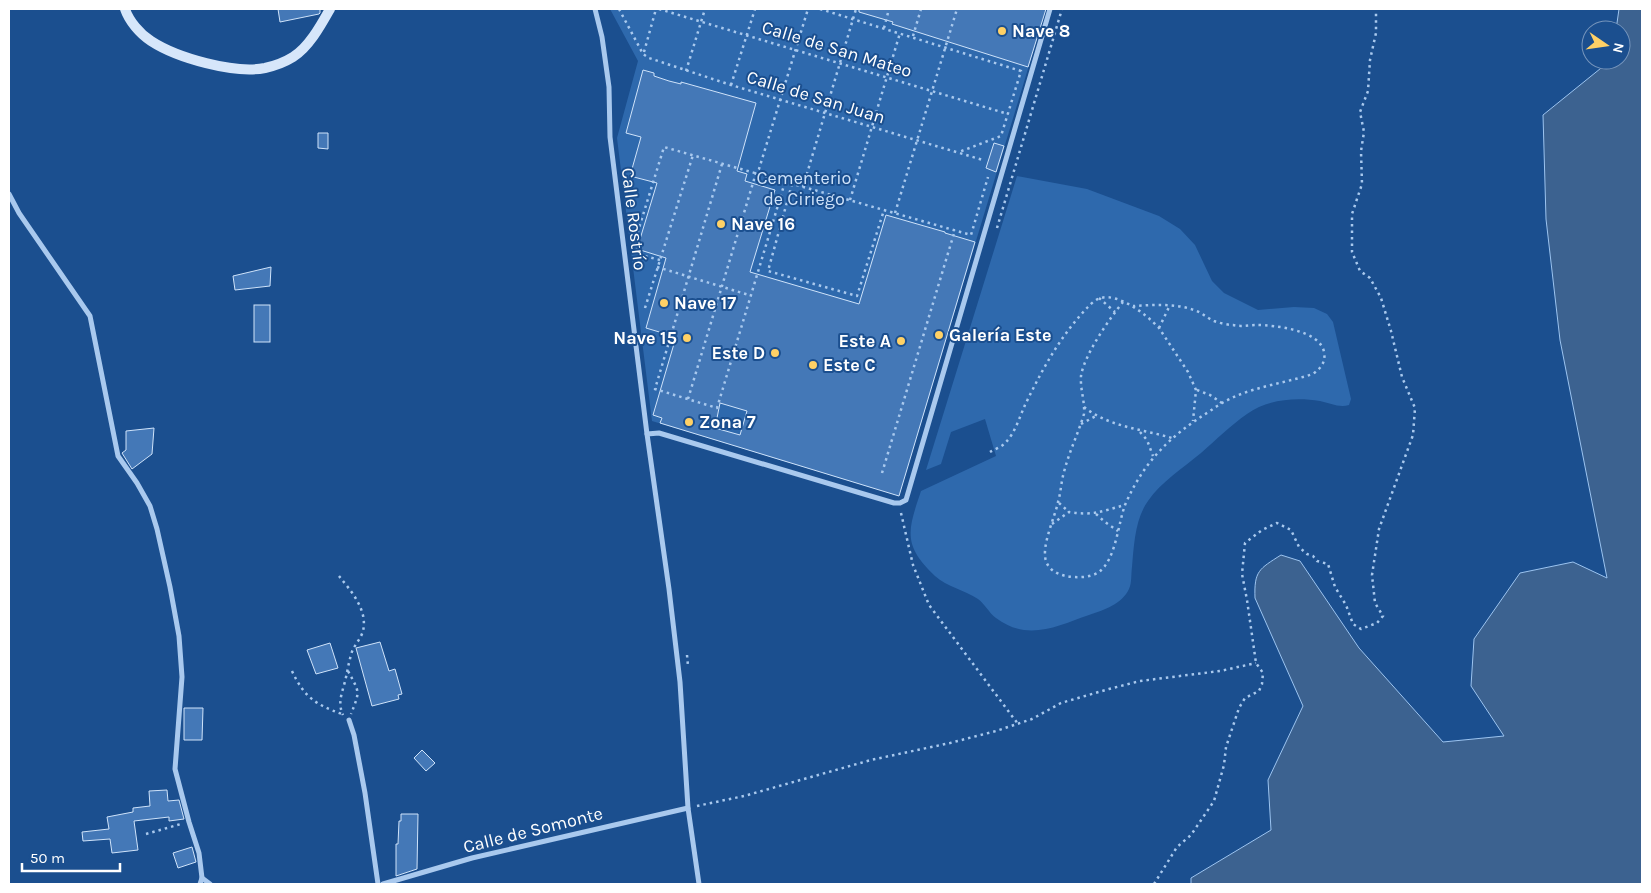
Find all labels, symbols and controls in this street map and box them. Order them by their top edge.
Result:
street label: Calle de San Mateo [759,16,915,82]
place label: Nave 8 [1012,20,1071,42]
north arrow [1581,20,1631,70]
marker: Nave 8 [996,25,1008,37]
text: N [1609,41,1628,55]
street label: Calle de San Juan [744,65,888,129]
street label: Calle Rostrío [617,166,651,272]
park label: Cementerio de Ciriego [757,167,851,210]
place label: Nave 16 [731,213,795,235]
marker: Nave 16 [715,218,727,230]
place label: Nave 17 [674,292,736,314]
marker: Nave 17 [658,297,670,309]
place label: Galería Este [949,324,1051,346]
place label: Nave 15 [613,327,677,349]
marker: Galería Este [933,329,945,341]
place label: Este A [838,330,891,352]
marker: Nave 15 [681,332,693,344]
marker: Este A [895,335,907,347]
place label: Este D [711,342,765,364]
marker: Este D [769,347,781,359]
place label: Este C [823,354,876,376]
marker: Este C [807,359,819,371]
place label: Zona 7 [699,411,756,433]
marker: Zona 7 [683,416,695,428]
street label: Calle de Somonte [461,802,605,858]
scale bar [22,840,120,872]
text: 50 m [30,849,65,867]

